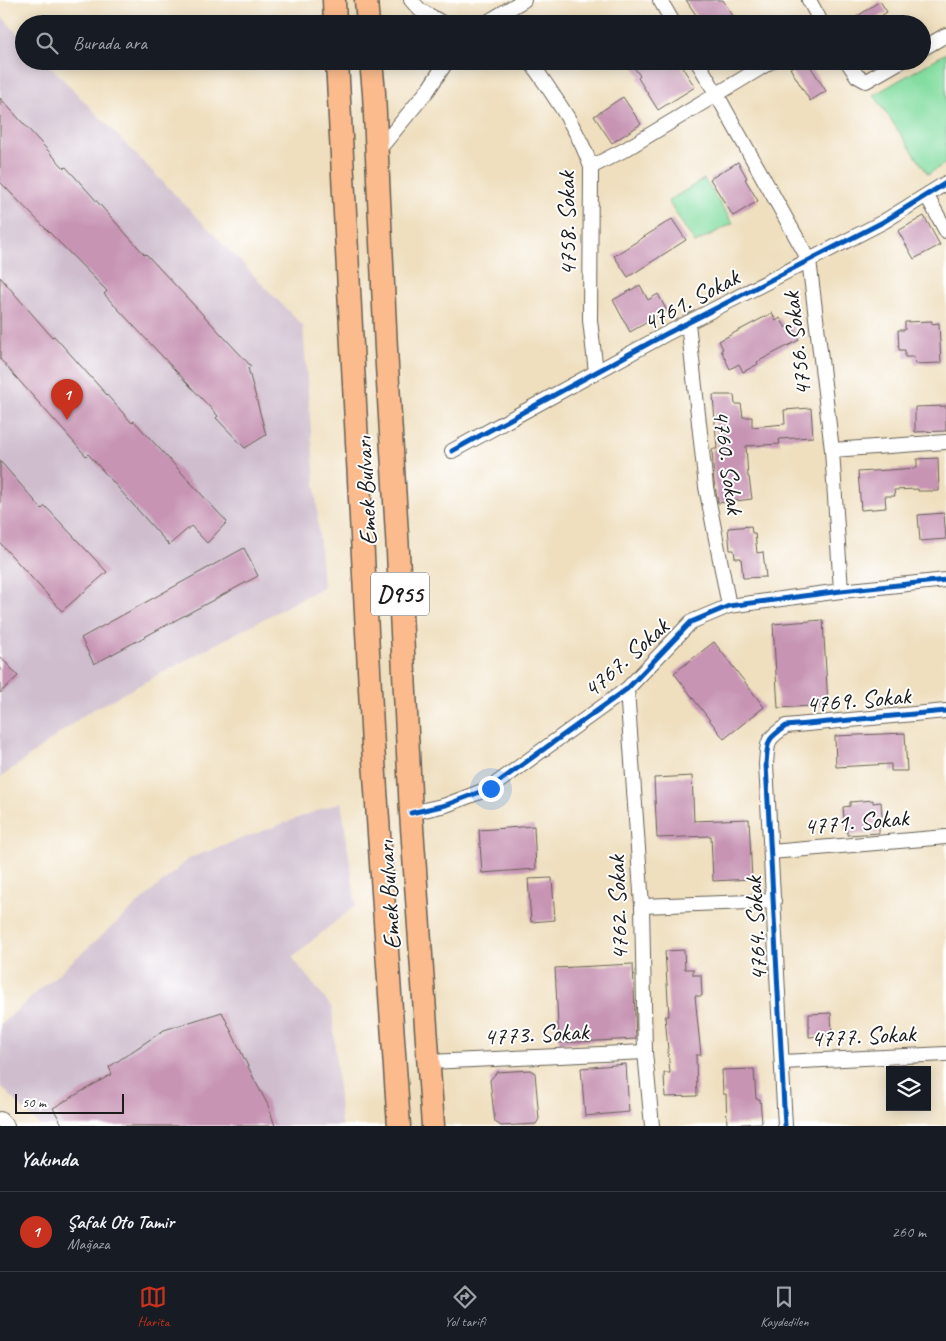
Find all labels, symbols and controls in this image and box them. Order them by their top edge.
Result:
search box [15,15,931,70]
icon: search [33,29,61,57]
text: Burada ara [73,31,147,55]
street label: 4758. Sokak [550,169,584,277]
street label: 4761. Sokak [637,260,747,339]
street label: 4756. Sokak [774,288,819,398]
pin: 1 [51,379,83,420]
street label: 4760. Sokak [705,408,751,518]
street label: Emek Bulvarı [347,434,385,546]
road number: D955 [371,572,429,616]
street label: 4767. Sokak [576,610,677,705]
street label: 4769. Sokak [804,679,914,721]
your location [478,776,504,802]
street label: 4771. Sokak [802,801,912,843]
street label: Emek Bulvarı [369,838,409,951]
street label: 4762. Sokak [600,853,636,961]
street label: 4764. Sokak [737,874,775,982]
street label: 4773. Sokak [483,1015,591,1053]
street label: 4777. Sokak [810,1017,918,1055]
map controls [886,1066,931,1111]
button: layers [886,1066,931,1111]
scale bar [15,1091,124,1114]
text: 50 m [22,1094,46,1111]
text: Yakında [20,1146,78,1172]
text: Şafak Oto Tamir [67,1210,174,1234]
text: 1 [32,1222,40,1242]
text: 260 m [892,1222,926,1242]
text: Mağaza [67,1234,110,1254]
tab: Harita [137,1283,169,1330]
tab: Yol tarifi [444,1283,485,1330]
tab: Kaydedilen [760,1283,809,1330]

